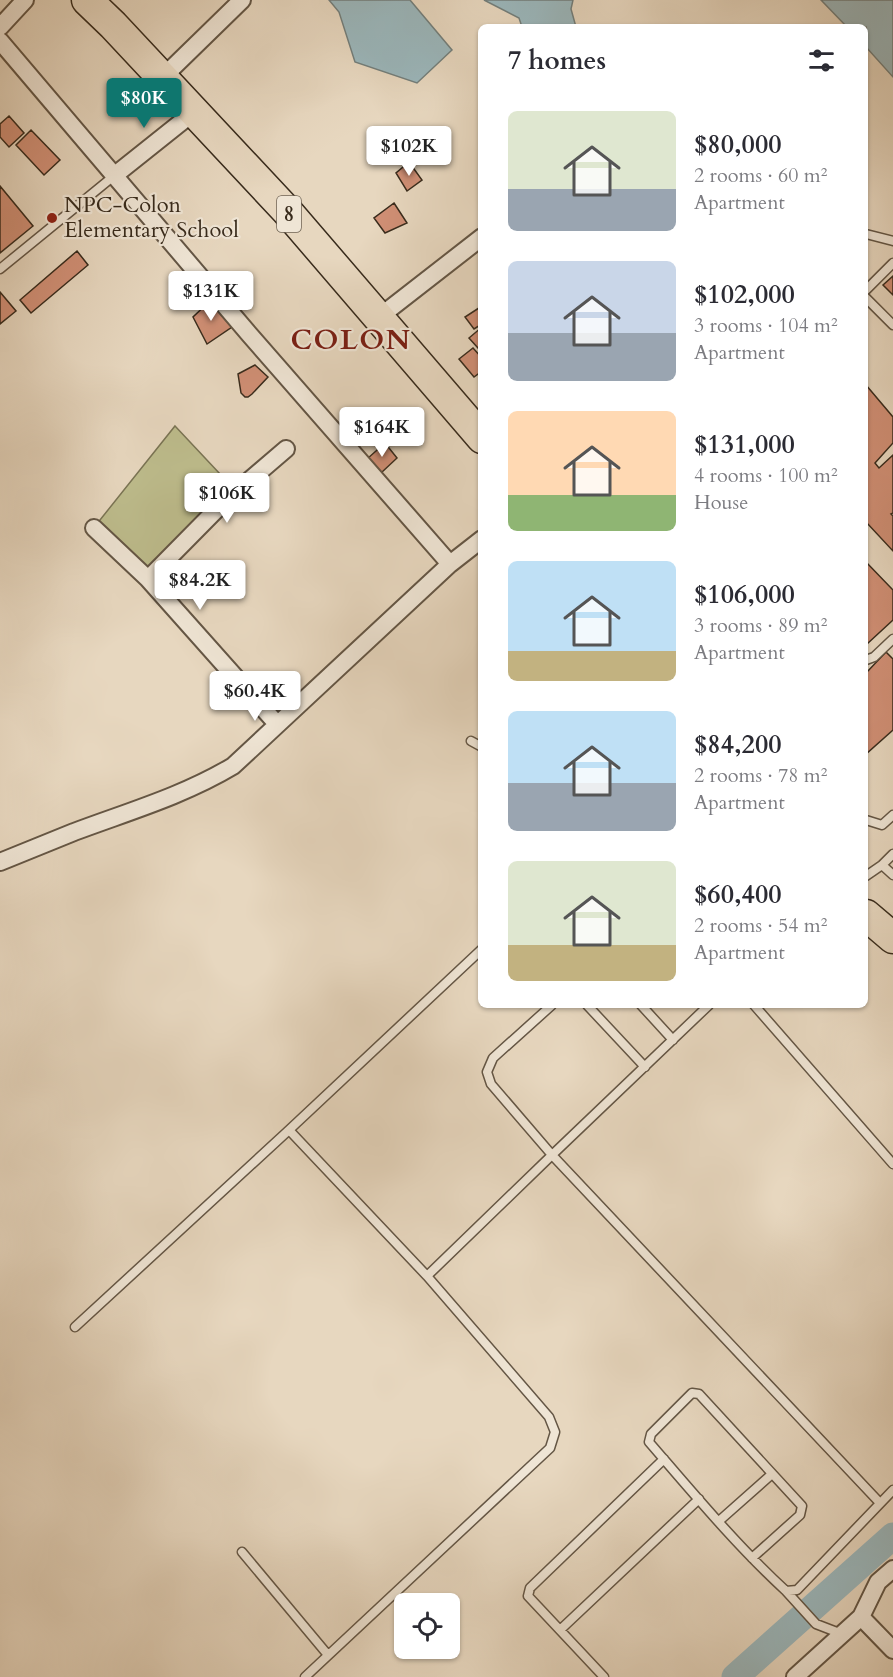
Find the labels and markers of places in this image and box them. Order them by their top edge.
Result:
pin: $80K [108,78,180,129]
pin: $102K [367,126,451,177]
place label: NPC-Colon Elementary School [64,190,239,245]
marker: NPC-Colon Elementary School [45,211,59,225]
pin: $131K [169,271,253,322]
pin: $164K [340,407,424,458]
pin: $106K [185,473,269,524]
pin: $84.2K [151,560,249,611]
pin: $60.4K [206,671,304,722]

